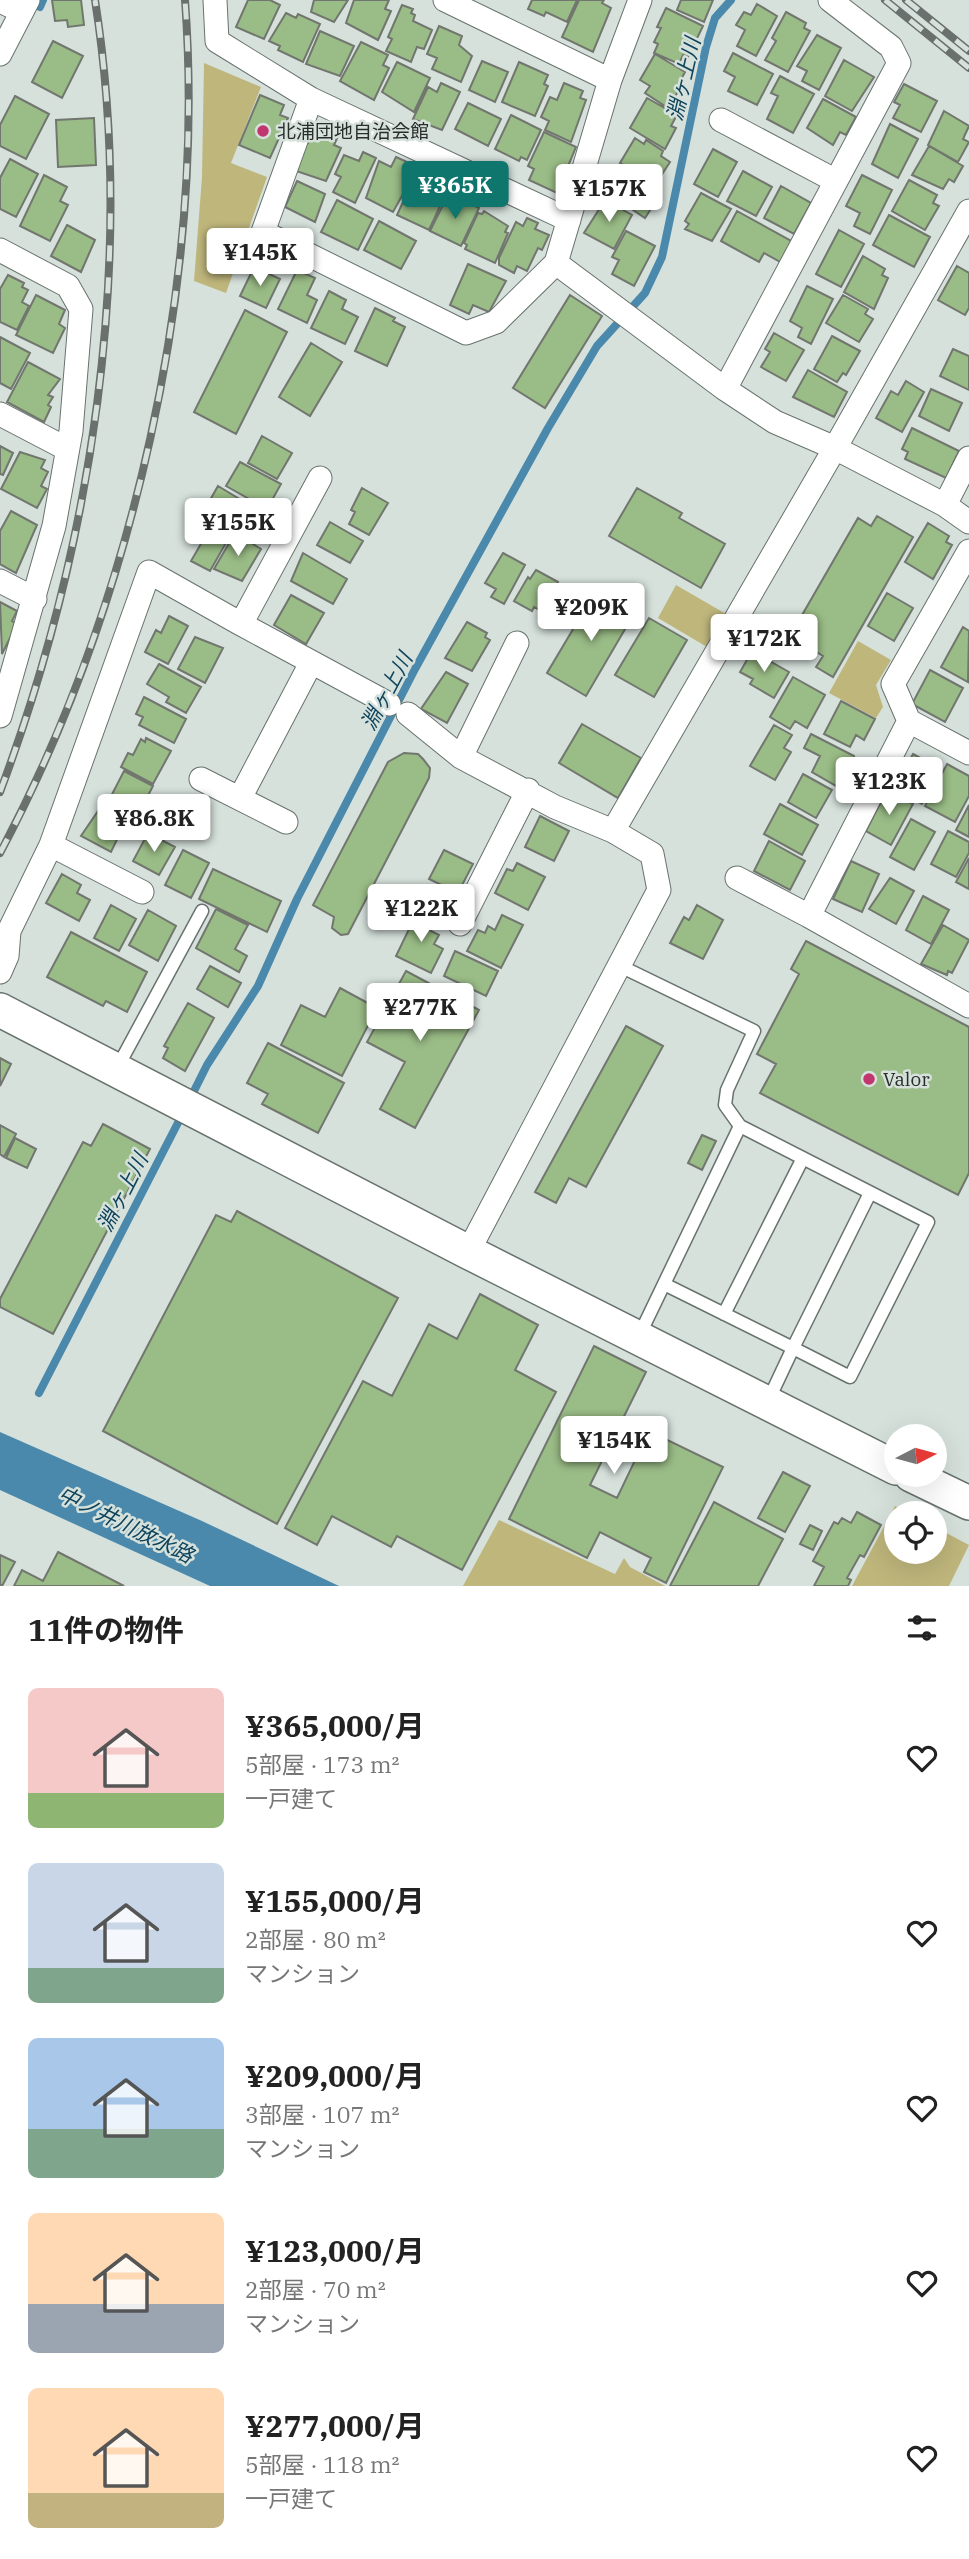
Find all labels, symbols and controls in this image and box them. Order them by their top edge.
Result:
water label: 淵ヶ上川 [660,33,707,123]
place label: 北浦団地自治会館 [277,119,429,143]
marker: 北浦団地自治会館 [255,123,271,139]
pin: ¥365K [406,162,504,221]
pin: ¥157K [560,164,658,224]
text: ¥365K [418,169,492,199]
text: ¥157K [572,172,646,202]
pin: ¥145K [211,229,309,288]
text: ¥145K [223,236,297,266]
pin: ¥155K [189,498,287,558]
text: ¥155K [201,506,275,536]
pin: ¥209K [542,584,640,643]
text: ¥209K [554,591,628,621]
pin: ¥172K [715,614,813,674]
text: ¥172K [727,622,801,652]
water label: 淵ヶ上川 [354,646,419,735]
pin: ¥123K [840,758,938,817]
text: ¥123K [852,765,926,795]
pin: ¥86.8K [97,794,211,854]
text: ¥86.8K [113,802,195,832]
pin: ¥122K [372,884,470,944]
text: ¥122K [384,892,458,922]
pin: ¥277K [371,984,469,1043]
text: ¥277K [383,991,457,1021]
place label: Valor [883,1067,930,1091]
marker: Valor [861,1071,877,1087]
water label: 淵ヶ上川 [90,1146,154,1236]
pin: ¥154K [565,1416,663,1476]
text: ¥154K [577,1424,651,1454]
north arrow [884,1424,947,1488]
map controls [884,1424,947,1564]
water label: 中ノ井川放水路 [54,1479,200,1570]
button: locate [884,1501,947,1564]
icon: filters [903,1609,941,1647]
text: 11件の物件 [28,1610,184,1649]
text: ¥365,000/月 [245,1706,425,1745]
icon: home [84,1716,168,1800]
icon: heart [903,1739,941,1777]
text: 5部屋 · 173 m² [245,1749,400,1779]
text: 一戸建て [245,1783,337,1813]
text: ¥155,000/月 [245,1881,425,1920]
icon: home [84,1891,168,1975]
icon: heart [903,1914,941,1952]
text: 2部屋 · 80 m² [245,1924,386,1954]
text: マンション [245,1958,360,1988]
text: ¥209,000/月 [245,2056,425,2095]
icon: home [84,2066,168,2150]
icon: heart [903,2089,941,2127]
text: 3部屋 · 107 m² [245,2099,400,2129]
text: マンション [245,2133,360,2163]
text: ¥123,000/月 [245,2231,425,2270]
icon: home [84,2241,168,2325]
icon: heart [903,2264,941,2302]
text: 2部屋 · 70 m² [245,2274,386,2304]
text: マンション [245,2308,360,2338]
text: ¥277,000/月 [245,2406,425,2445]
icon: home [84,2416,168,2500]
icon: heart [903,2439,941,2477]
text: 5部屋 · 118 m² [245,2449,400,2479]
text: 一戸建て [245,2483,337,2513]

